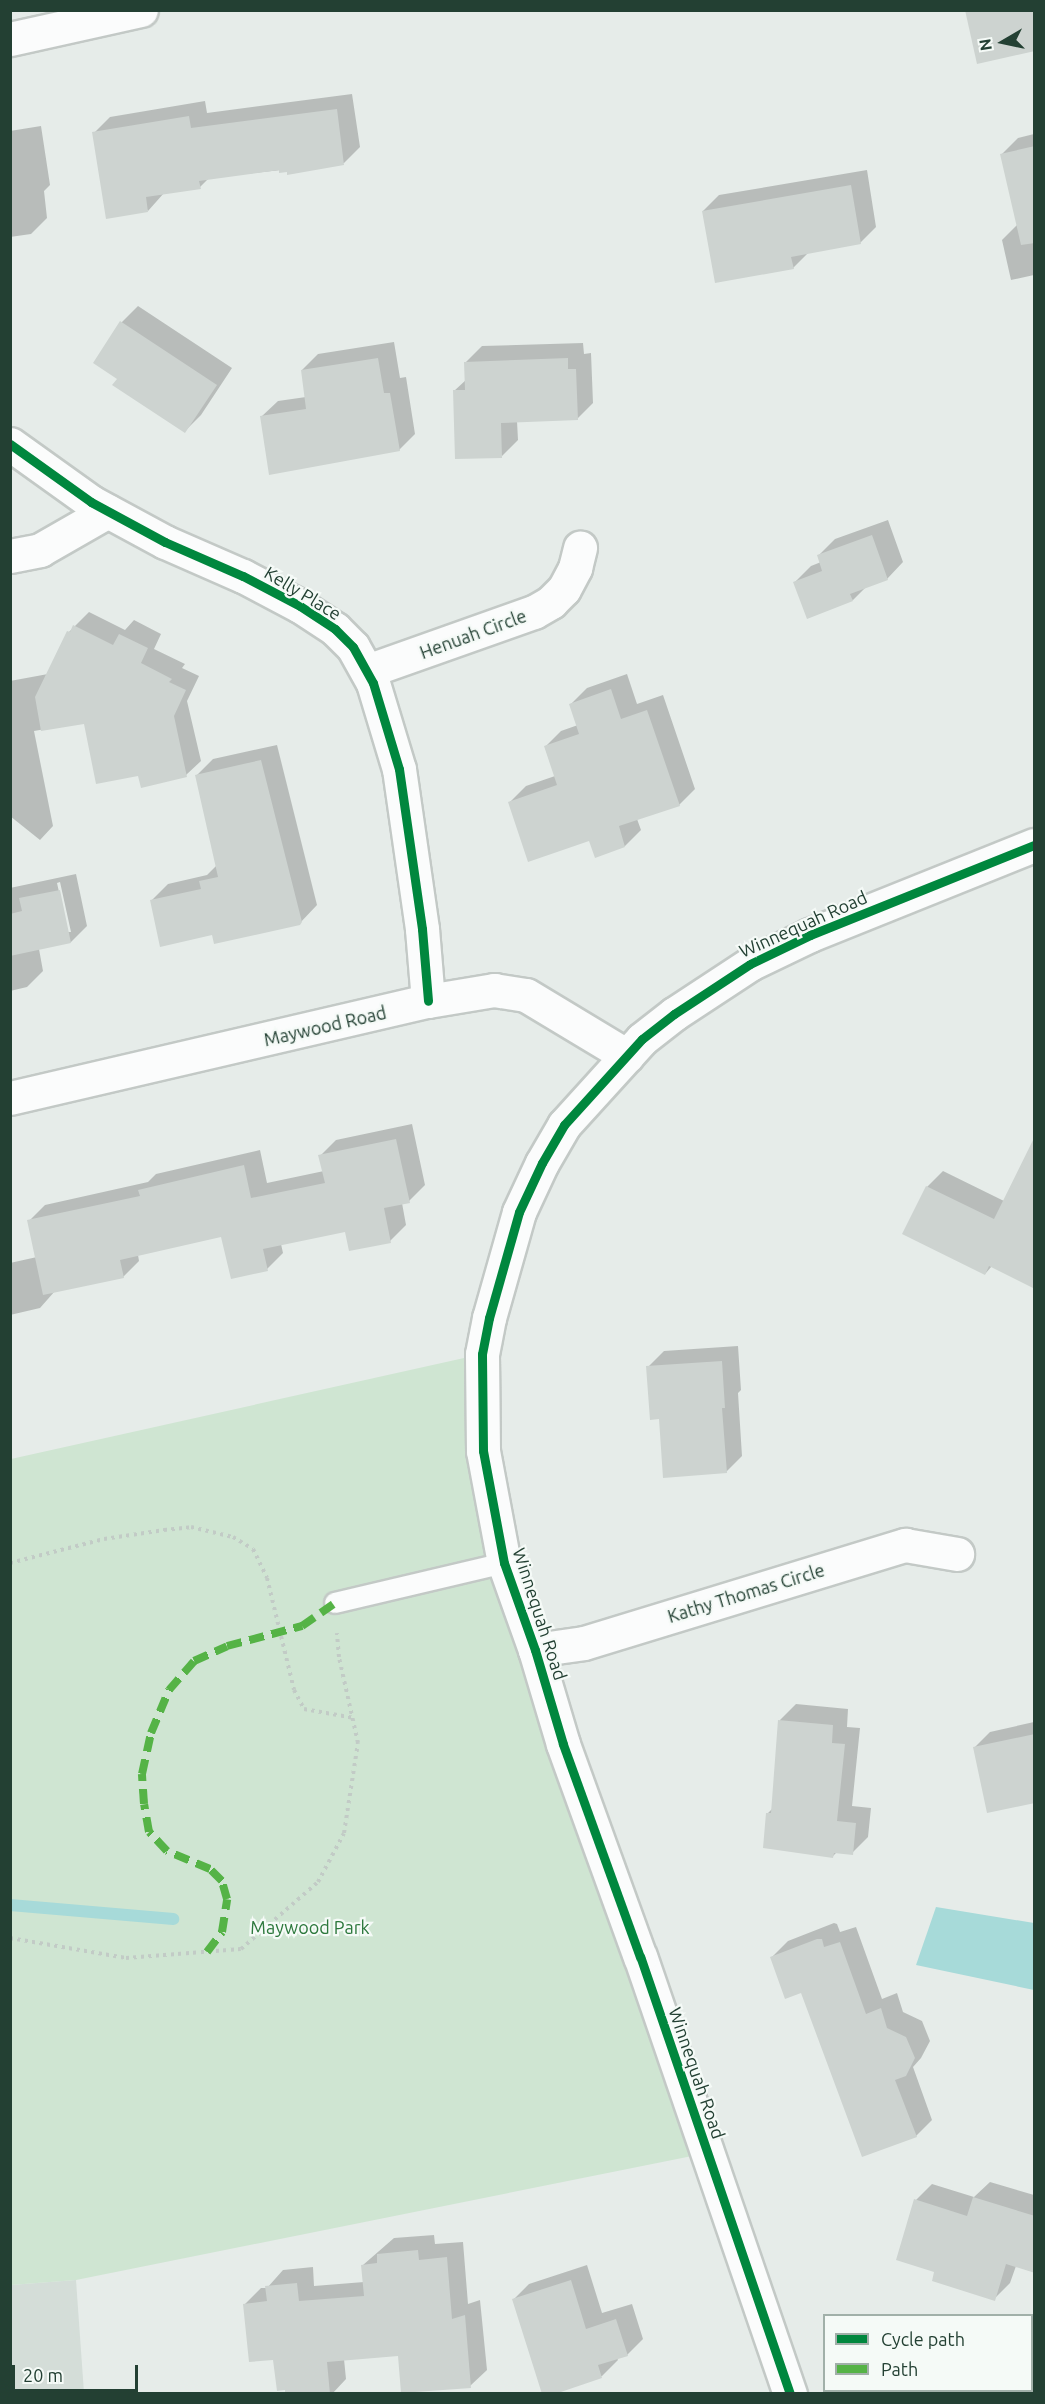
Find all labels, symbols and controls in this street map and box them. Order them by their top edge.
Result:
north arrow [973,12,1033,72]
text: N [975,38,995,52]
street label: Kelly Place [261,562,345,624]
street label: Henuah Circle [417,605,529,663]
street label: Winnequah Road [736,886,870,962]
street label: Maywood Road [262,1001,388,1051]
street label: Winnequah Road [508,1545,572,1683]
street label: Kathy Thomas Circle [665,1559,827,1627]
park label: Maywood Park [250,1916,370,1938]
street label: Winnequah Road [664,2004,730,2142]
legend [823,2314,1033,2392]
text: Cycle path [881,2329,965,2349]
scale bar [15,2353,141,2391]
text: Path [881,2359,918,2379]
text: 20 m [23,2365,63,2385]

